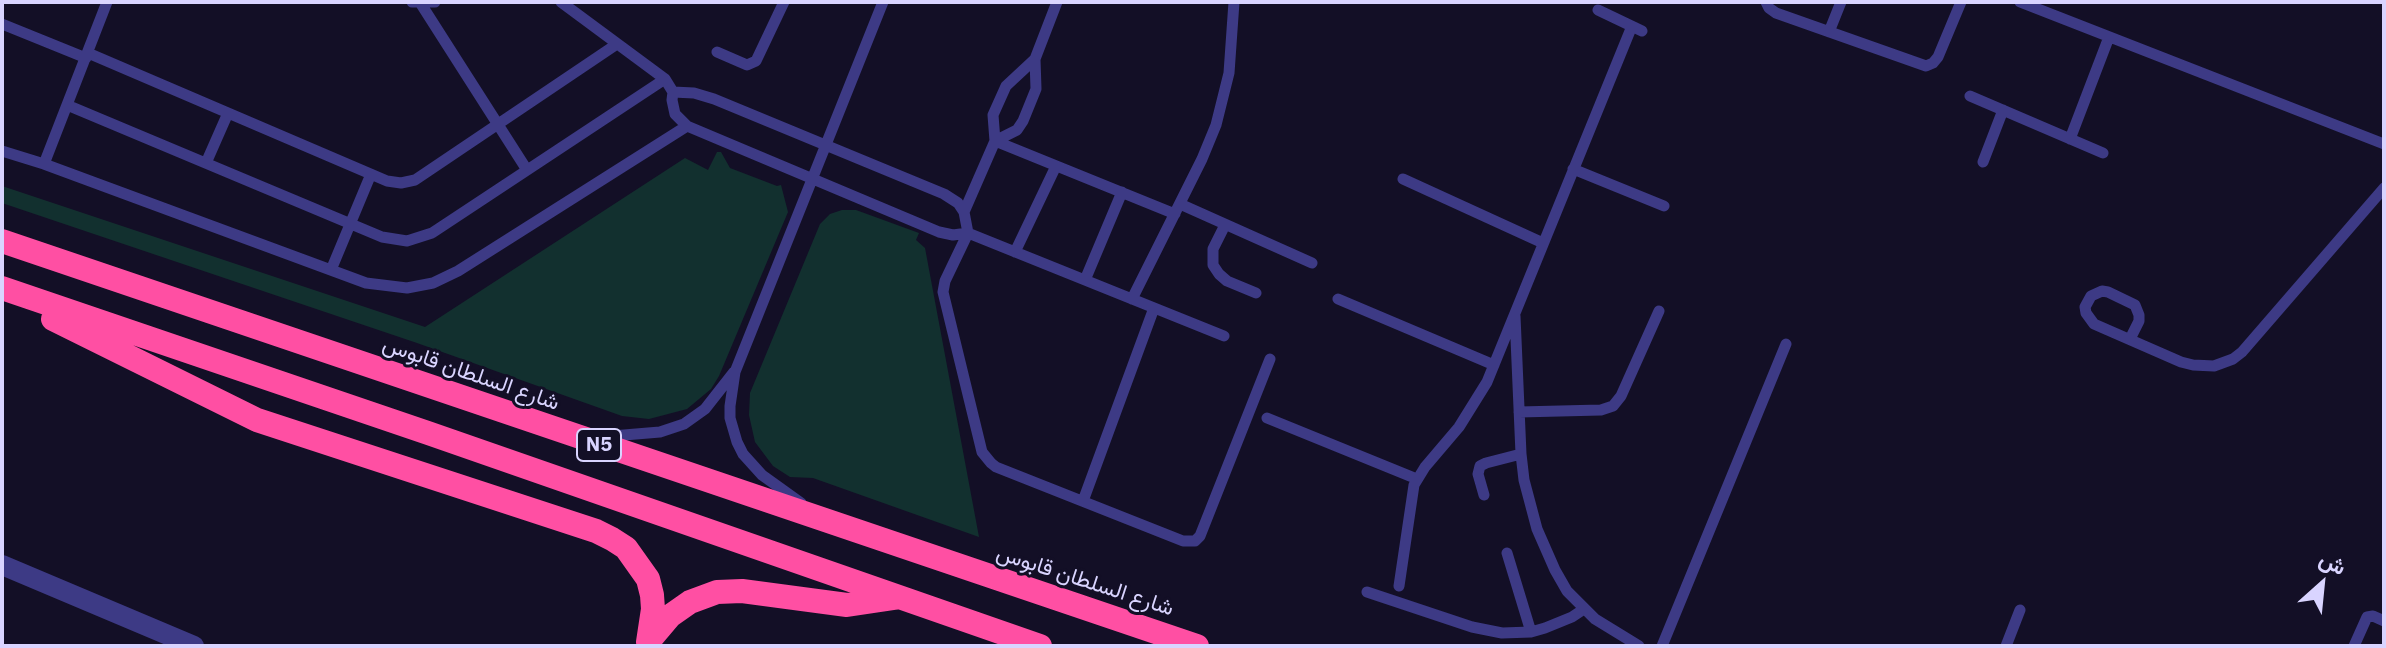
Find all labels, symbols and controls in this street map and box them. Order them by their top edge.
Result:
street label: شارع السلطان قابوس [379,331,563,417]
road number: N5 [577,429,621,461]
street label: شارع السلطان قابوس [993,540,1177,622]
text: ش [2315,543,2351,581]
north arrow [2282,544,2362,624]

